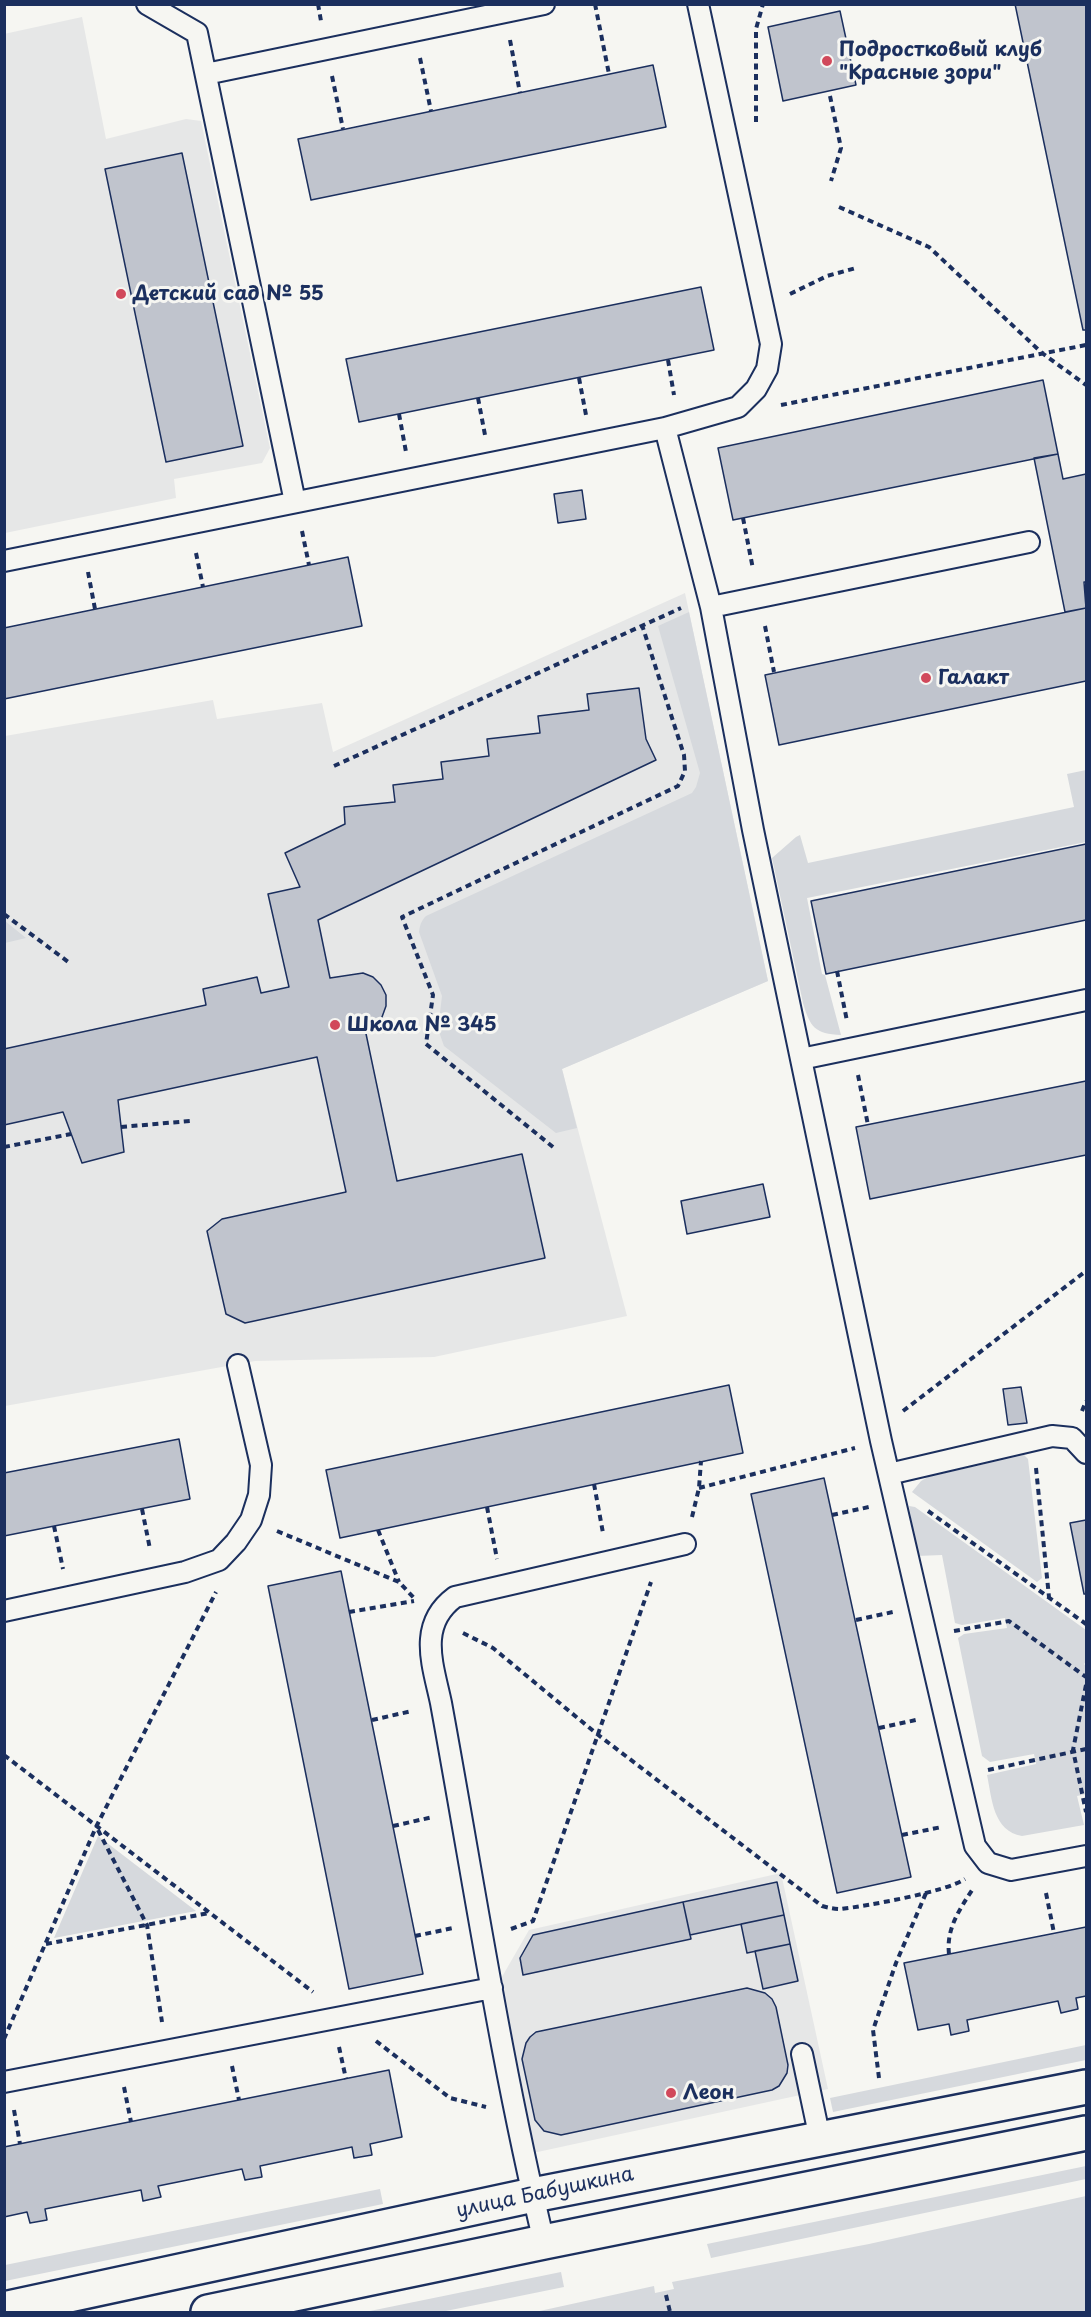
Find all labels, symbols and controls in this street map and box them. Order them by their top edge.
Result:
place label: Подростковый клуб "Красные зори" [839,38,1042,85]
marker: Подростковый клуб "Красные зори" [820,54,834,68]
place label: Детский сад № 55 [133,282,324,306]
marker: Детский сад № 55 [114,287,128,301]
place label: Галакт [938,666,1009,690]
marker: Галакт [919,671,933,685]
place label: Школа № 345 [347,1013,497,1037]
marker: Школа № 345 [328,1018,342,1032]
place label: Леон [683,2081,734,2105]
marker: Леон [664,2086,678,2100]
street label: улица Бабушкина [454,2162,636,2224]

